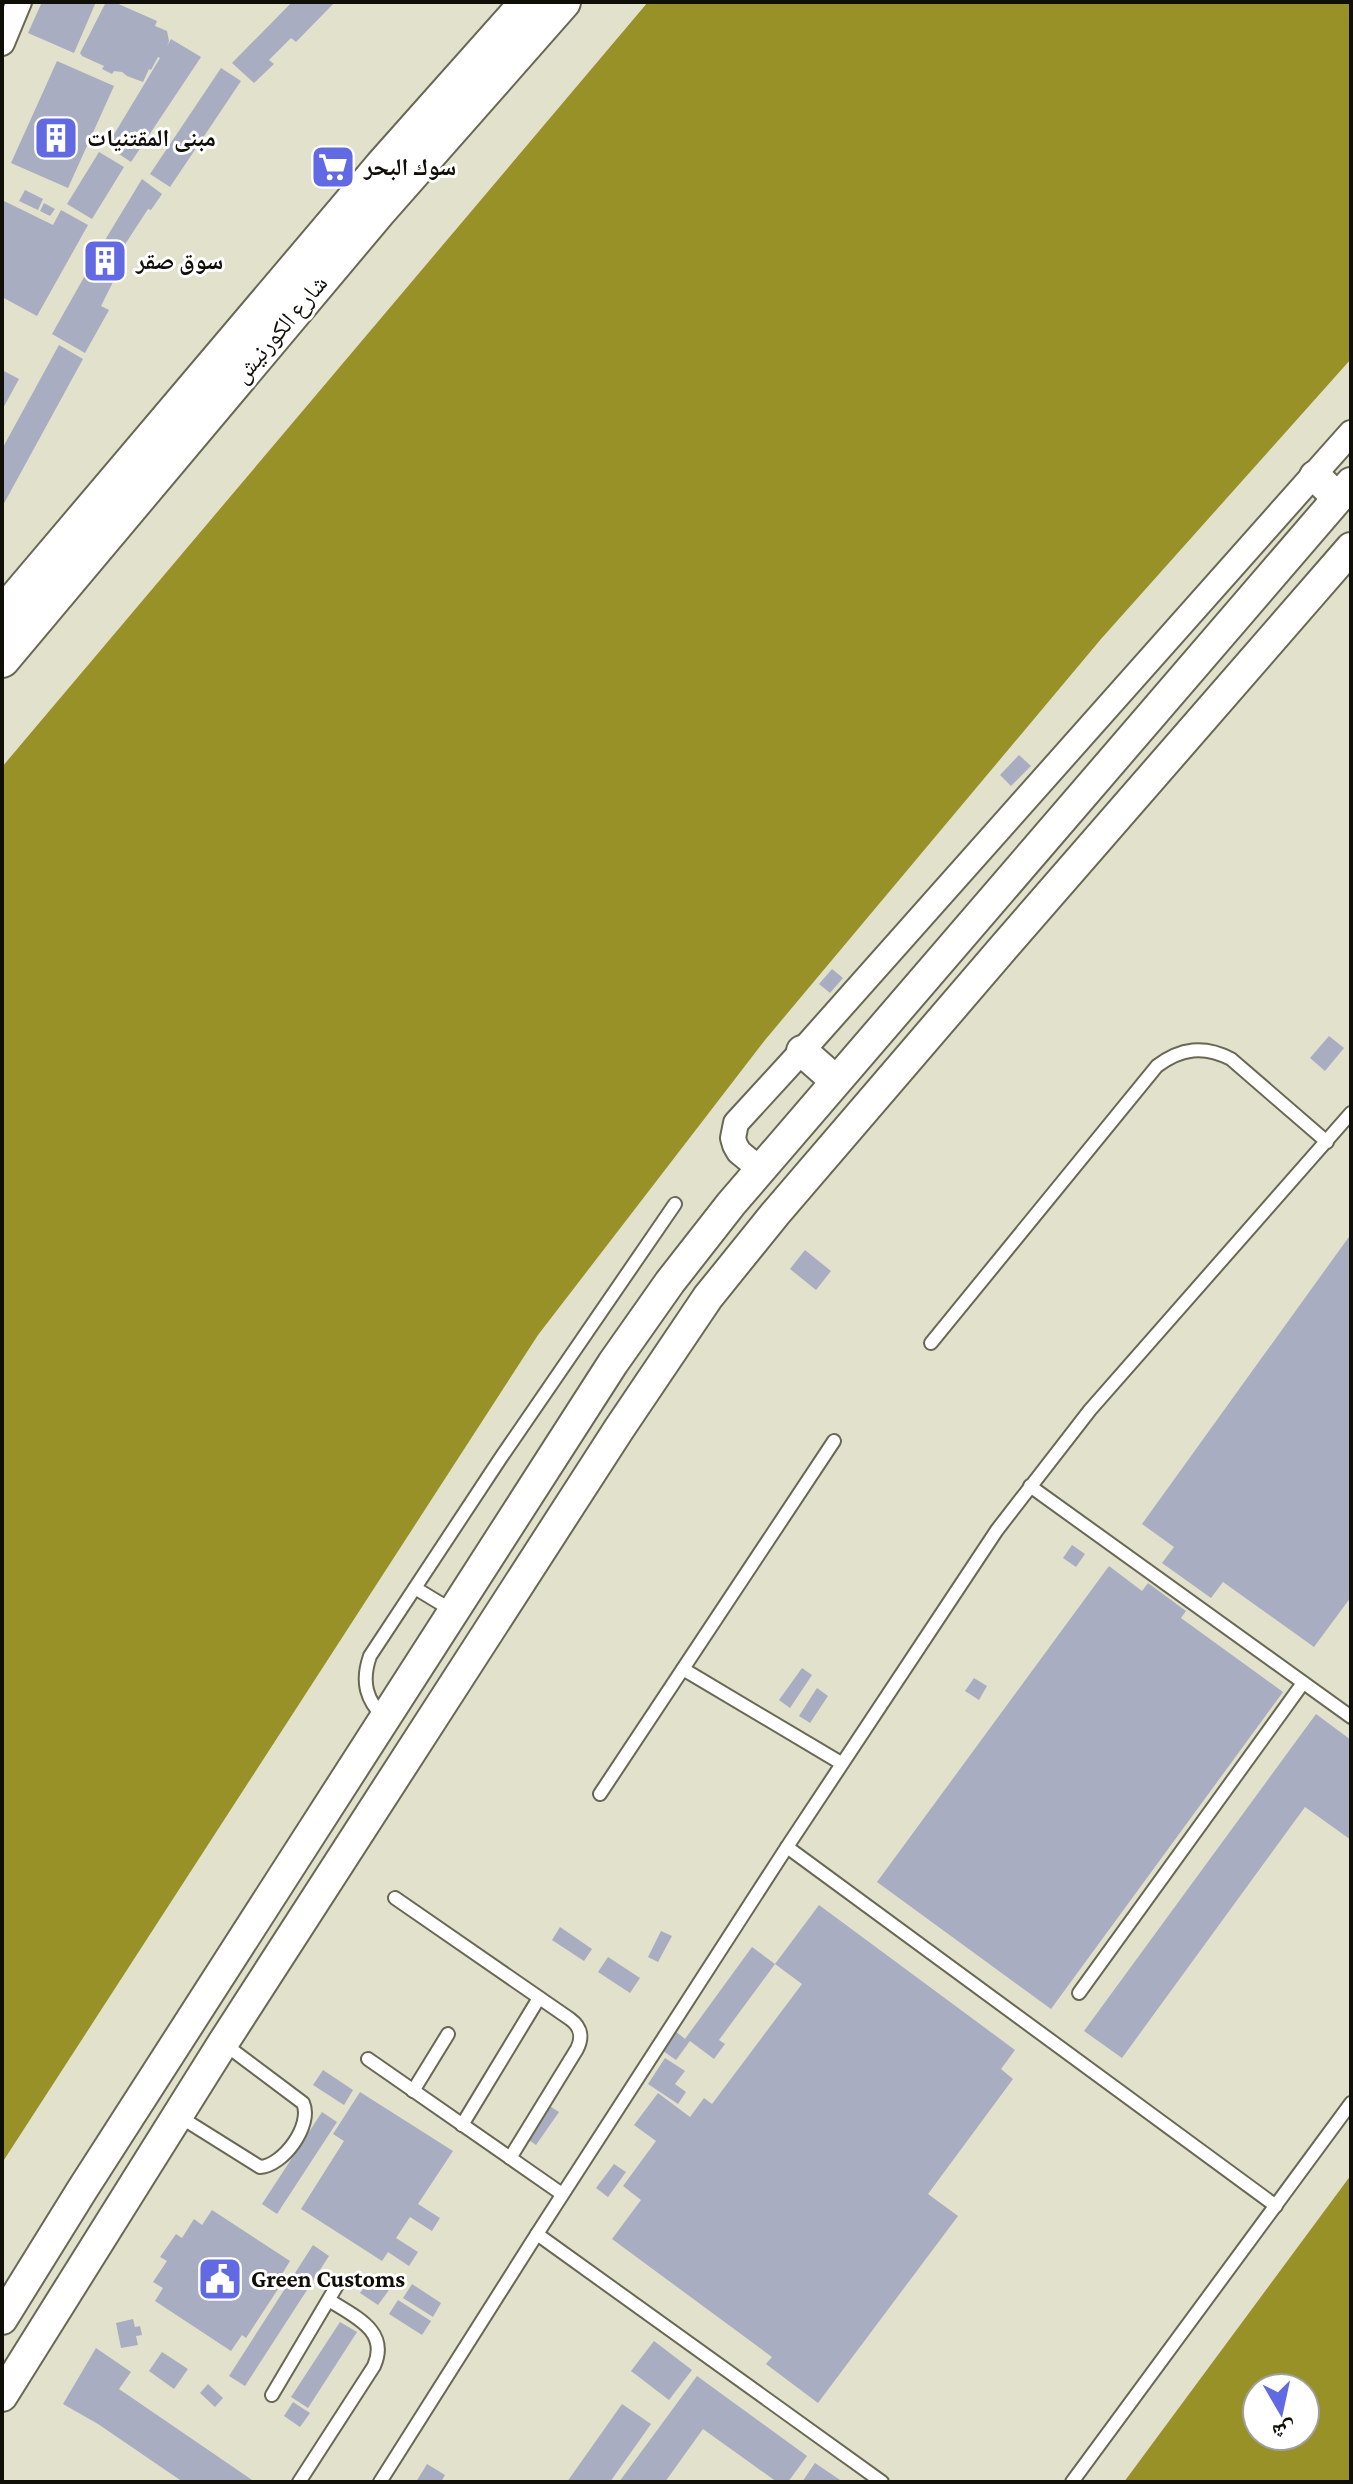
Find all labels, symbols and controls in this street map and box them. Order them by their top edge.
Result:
building icon: مبنى المقتنيات [32,114,80,162]
place label: مبنى المقتنيات [87,124,216,152]
supermarket icon: سوك البحر [309,143,357,191]
place label: سوك البحر [363,153,456,181]
building icon: سوق صقر [81,237,129,285]
place label: سوق صقر [135,247,223,275]
street label: شارع الكورنيش [227,269,334,389]
public building icon: Green Customs [196,2255,244,2303]
place label: Green Customs [251,2265,405,2292]
north arrow [1241,2372,1321,2452]
text: ش [1270,2416,1298,2445]

